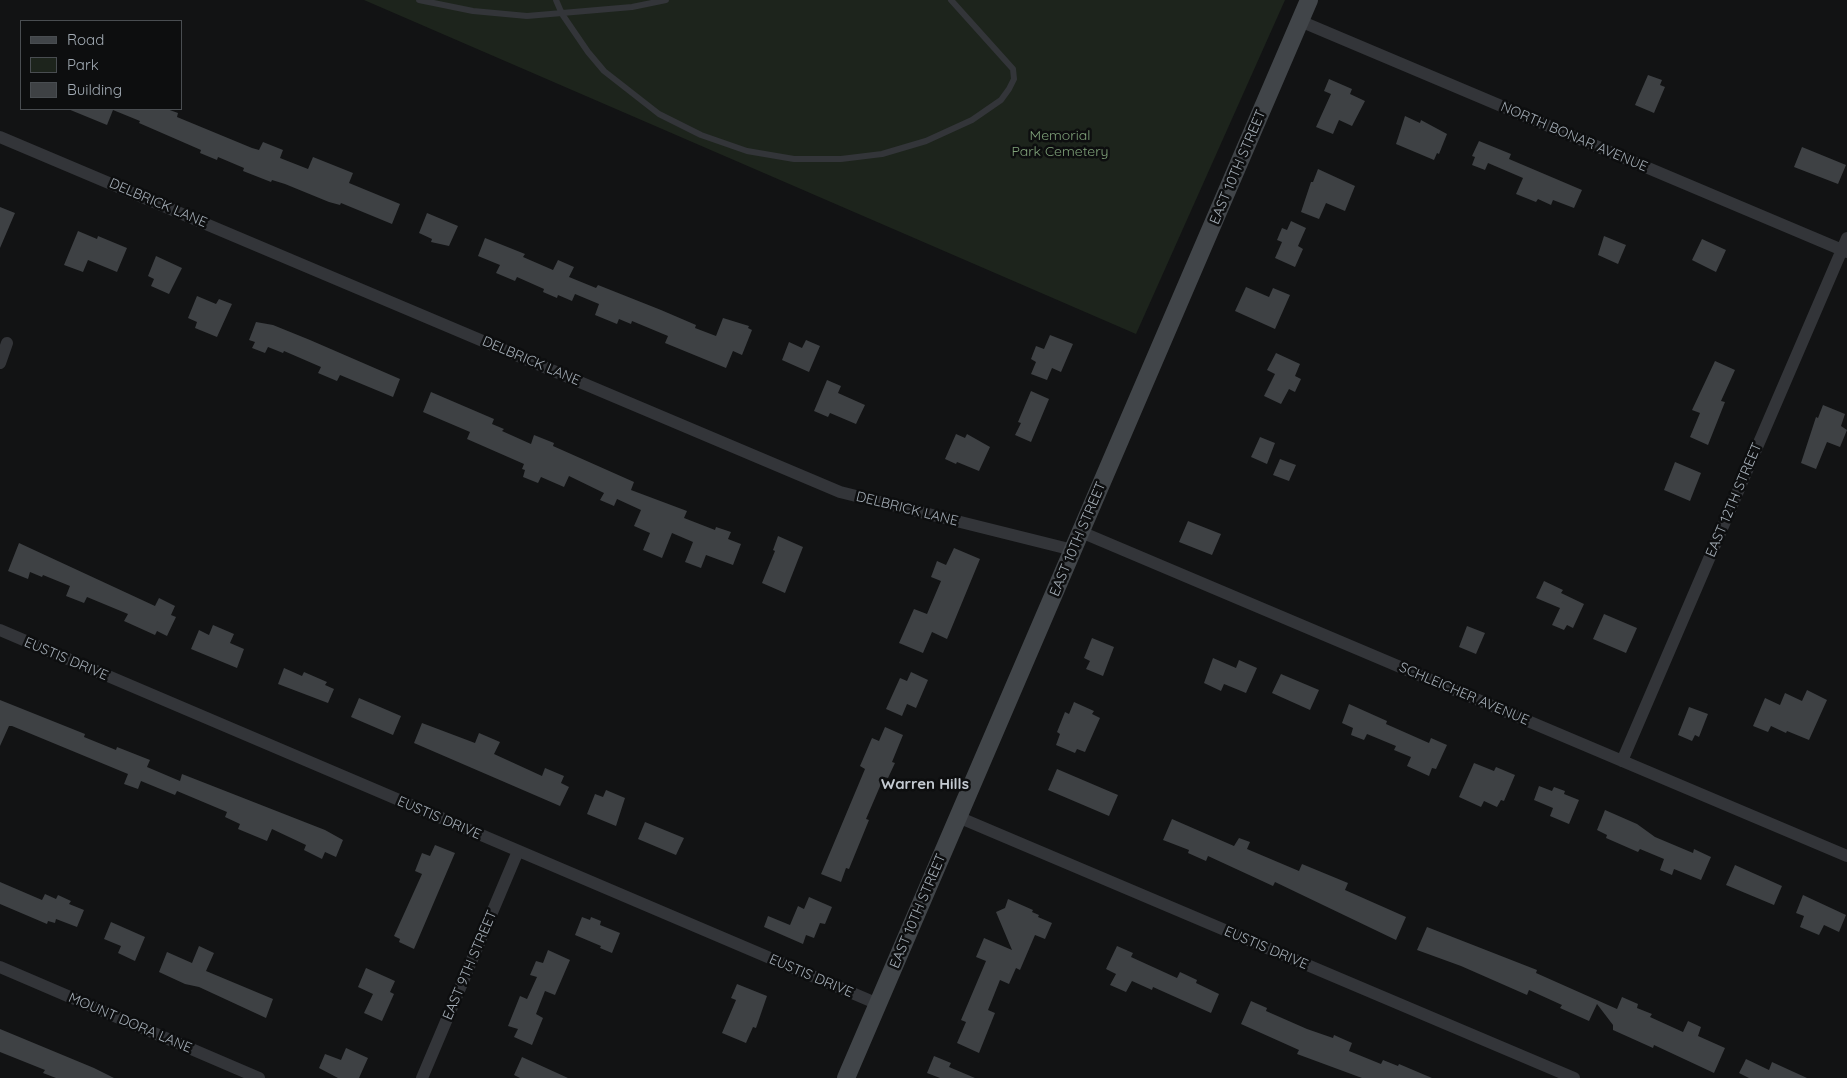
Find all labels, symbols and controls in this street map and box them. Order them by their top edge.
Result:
legend [20,20,182,110]
text: Road [67,30,104,49]
text: Park [67,55,99,74]
text: Building [67,80,122,99]
street label: NORTH BONAR AVENUE [1498,98,1650,176]
street label: EAST 10TH STREET [1206,107,1270,227]
park label: Memorial Park Cemetery [1011,128,1109,160]
street label: DELBRICK LANE [107,175,209,231]
street label: DELBRICK LANE [480,333,582,389]
street label: EAST 12TH STREET [1702,440,1766,560]
street label: EAST 10TH STREET [1046,479,1110,599]
street label: DELBRICK LANE [854,488,960,530]
street label: EUSTIS DRIVE [22,634,110,684]
street label: SCHLEICHER AVENUE [1397,659,1531,729]
district label: Warren Hills [881,775,969,793]
street label: EUSTIS DRIVE [395,793,483,843]
street label: EAST 10TH STREET [886,851,950,971]
street label: EAST 9TH STREET [439,908,501,1022]
street label: EUSTIS DRIVE [1222,923,1310,973]
street label: EUSTIS DRIVE [767,951,855,1001]
street label: MOUNT DORA LANE [66,989,194,1057]

